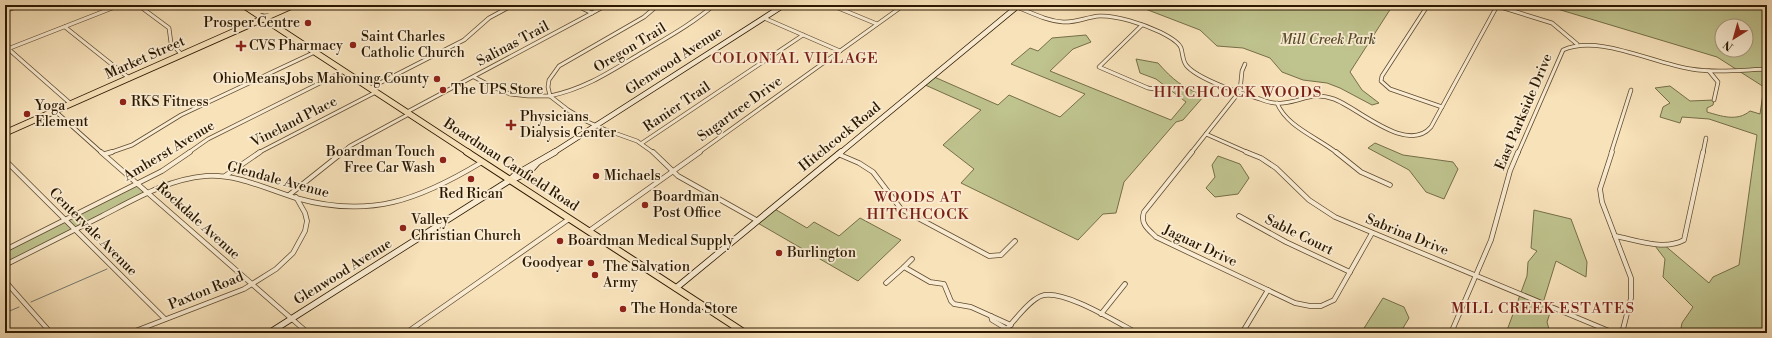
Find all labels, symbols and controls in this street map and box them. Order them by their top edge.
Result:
place label: Prosper Centre [203,14,300,32]
street label: Salinas Trail [474,17,552,71]
marker: Prosper Centre [303,18,313,28]
north arrow [1714,18,1754,58]
street label: Oregon Trail [590,19,670,77]
street label: Glenwood Avenue [622,23,726,99]
place label: Saint Charles Catholic Church [361,28,466,62]
park label: Mill Creek Park [1280,31,1376,49]
street label: Market Street [102,32,188,84]
place label: CVS Pharmacy [249,37,343,55]
text: N [1721,37,1736,53]
marker: Saint Charles Catholic Church [348,40,358,50]
marker: CVS Pharmacy [236,41,246,51]
district label: COLONIAL VILLAGE [711,49,879,68]
street label: East Parkside Drive [1491,51,1557,173]
place label: OhioMeansJobs Mahoning County [213,70,429,88]
street label: Sugartree Drive [694,72,786,146]
marker: OhioMeansJobs Mahoning County [432,74,442,84]
street label: Ranier Trail [640,78,714,136]
place label: The UPS Store [451,81,543,99]
district label: HITCHCOCK WOODS [1154,83,1322,102]
marker: The UPS Store [438,85,448,95]
place label: RKS Fitness [131,93,209,111]
street label: Vineland Place [247,93,340,152]
place label: Yoga Element [34,97,89,131]
marker: RKS Fitness [118,97,128,107]
street label: Hitchcock Road [795,98,885,176]
place label: Physicians Dialysis Center [520,108,616,142]
marker: Yoga Element [22,109,32,119]
street label: Boardman Canfield Road [439,114,582,215]
street label: Amherst Avenue [119,117,218,186]
marker: Physicians Dialysis Center [505,119,517,131]
place label: Boardman Touch Free Car Wash [325,143,436,177]
marker: Boardman Touch Free Car Wash [438,155,448,165]
street label: Glendale Avenue [225,158,331,202]
place label: Michaels [604,167,661,185]
marker: Michaels [591,171,601,181]
marker: Red Rican [466,174,476,184]
street label: Rockdale Avenue [152,178,244,264]
street label: Centervale Avenue [45,184,141,280]
place label: Red Rican [439,185,504,203]
place label: Boardman Post Office [652,188,721,222]
district label: WOODS AT HITCHCOCK [866,188,970,224]
marker: Boardman Post Office [640,200,650,210]
street label: Sabrina Drive [1363,210,1451,260]
place label: Valley Christian Church [410,211,522,245]
street label: Sable Court [1262,211,1336,259]
street label: Jaguar Drive [1159,221,1240,271]
marker: Valley Christian Church [398,223,408,233]
place label: Boardman Medical Supply [567,232,734,250]
street label: Glenwood Avenue [291,235,395,309]
marker: Boardman Medical Supply [555,236,565,246]
place label: Burlington [786,244,857,262]
marker: Burlington [774,248,784,258]
place label: Goodyear [522,254,583,272]
marker: Goodyear [586,258,596,268]
place label: The Salvation Army [602,258,691,292]
street label: Paxton Road [166,268,246,314]
marker: The Salvation Army [590,270,600,280]
district label: MILL CREEK ESTATES [1451,299,1635,318]
place label: The Honda Store [631,300,738,318]
marker: The Honda Store [618,304,628,314]

